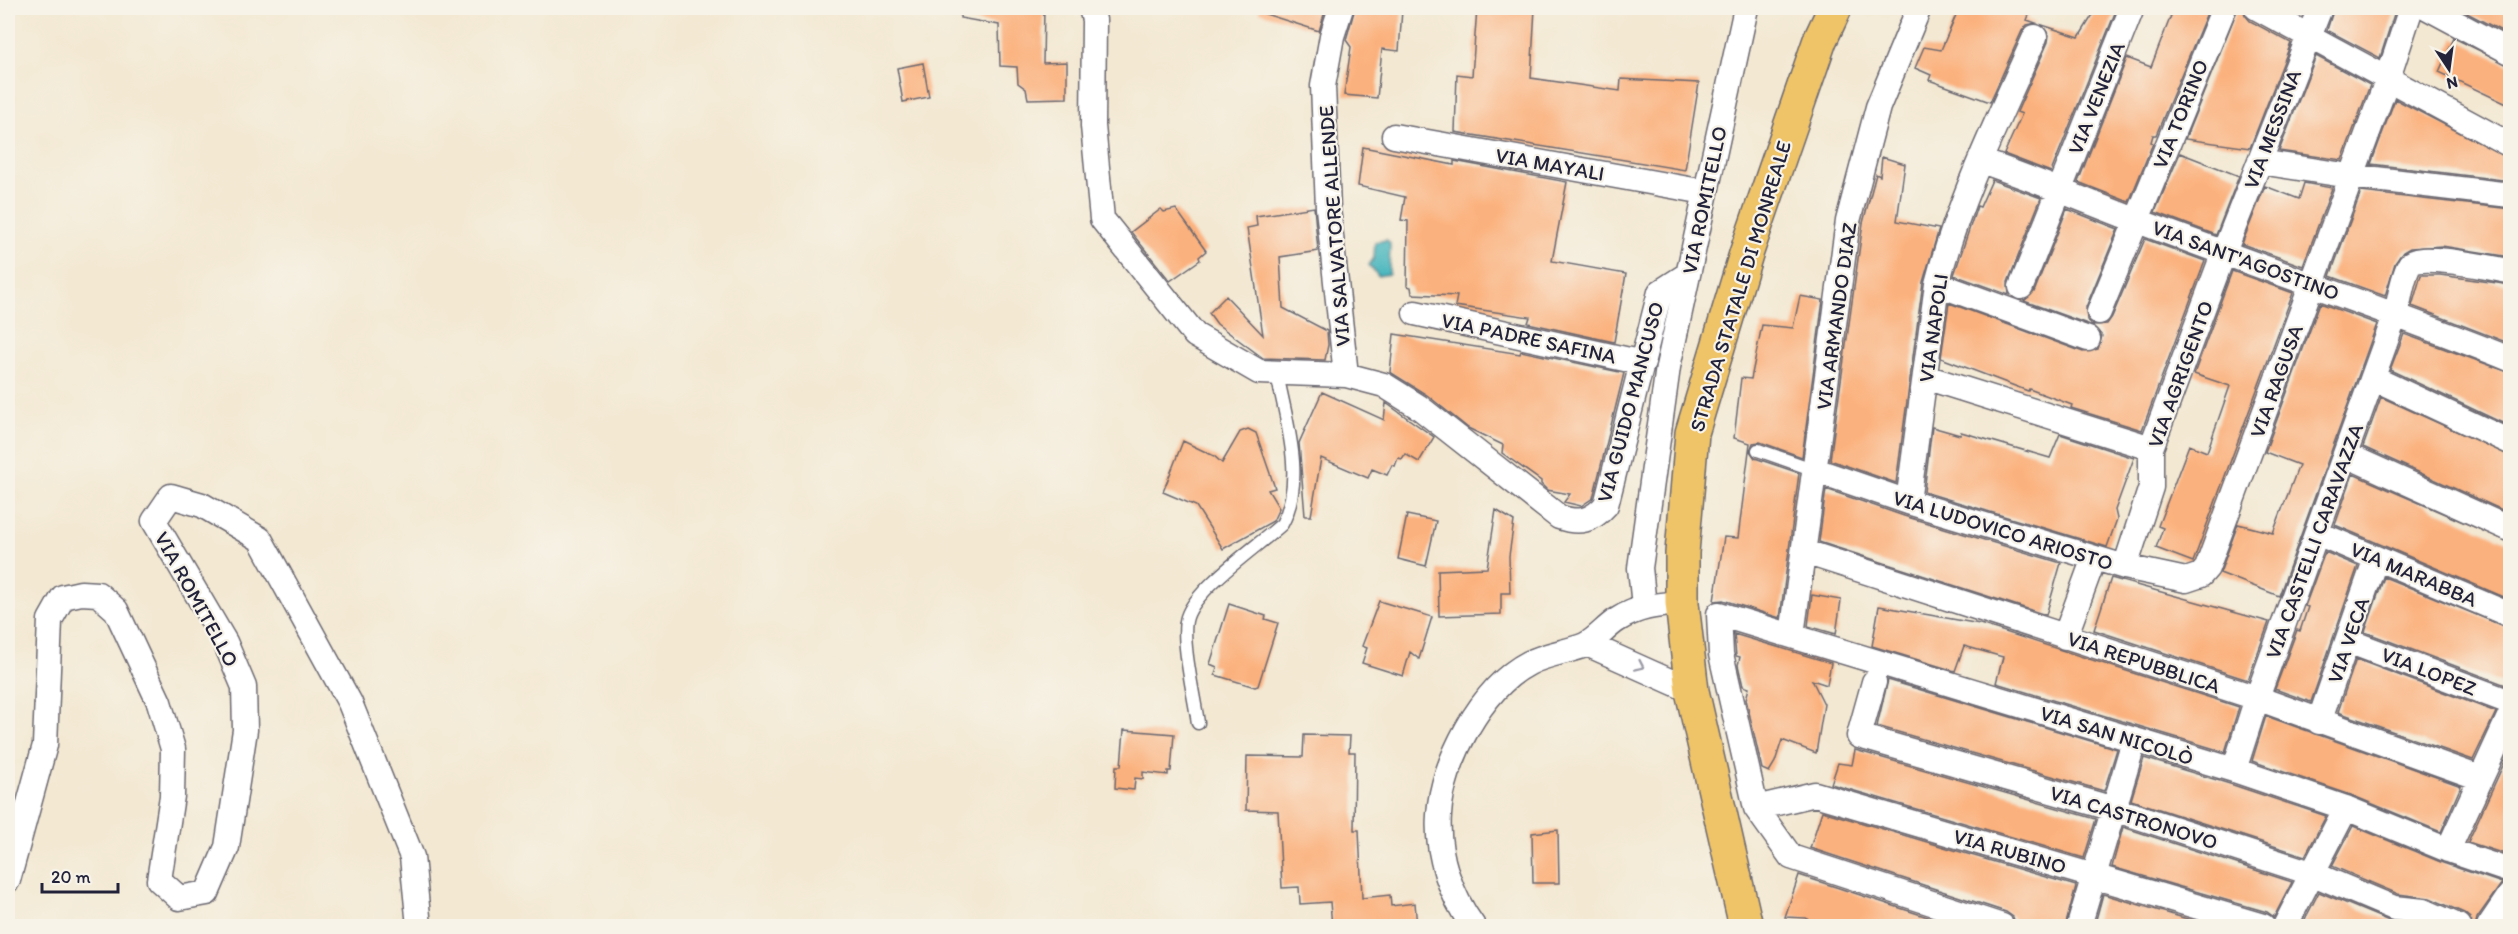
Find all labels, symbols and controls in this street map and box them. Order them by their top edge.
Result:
street label: VIA VENEZIA [2062,38,2130,158]
north arrow [2419,39,2479,99]
street label: VIA TORINO [2147,56,2213,172]
street label: VIA MESSINA [2238,65,2306,192]
text: N [2445,73,2460,94]
street label: VIA SALVATORE ALLENDE [1313,105,1355,347]
street label: VIA ROMITELLO [1676,124,1732,276]
street label: STRADA STATALE DI MONREALE [1684,138,1796,434]
street label: VIA MAYALI [1494,142,1606,186]
street label: VIA SANT'AGOSTINO [2149,214,2343,306]
street label: VIA ARMANDO DIAZ [1810,221,1862,411]
street label: VIA NAPOLI [1913,272,1953,384]
street label: VIA AGRIGENTO [2142,297,2218,451]
street label: VIA GUIDO MANCUSO [1591,299,1669,505]
street label: VIA PADRE SAFINA [1439,307,1619,369]
street label: VIA RAGUSA [2244,321,2308,441]
street label: VIA CASTELLI CARAVAZZA [2260,419,2368,662]
street label: VIA LUDOVICO ARIOSTO [1890,485,2116,575]
street label: VIA ROMITELLO [150,527,244,671]
street label: VIA MARABBA [2347,536,2482,612]
street label: VIA VECA [2322,593,2375,686]
street label: VIA REPUBBLICA [2064,626,2224,699]
street label: VIA LOPEZ [2378,641,2480,701]
one-way arrow [1634,658,1645,670]
street label: VIA SAN NICOLÒ [2037,700,2197,770]
street label: VIA CASTRONOVO [2047,780,2221,854]
street label: VIA RUBINO [1951,823,2069,879]
scale bar [42,856,118,894]
text: 20 m [51,866,91,888]

